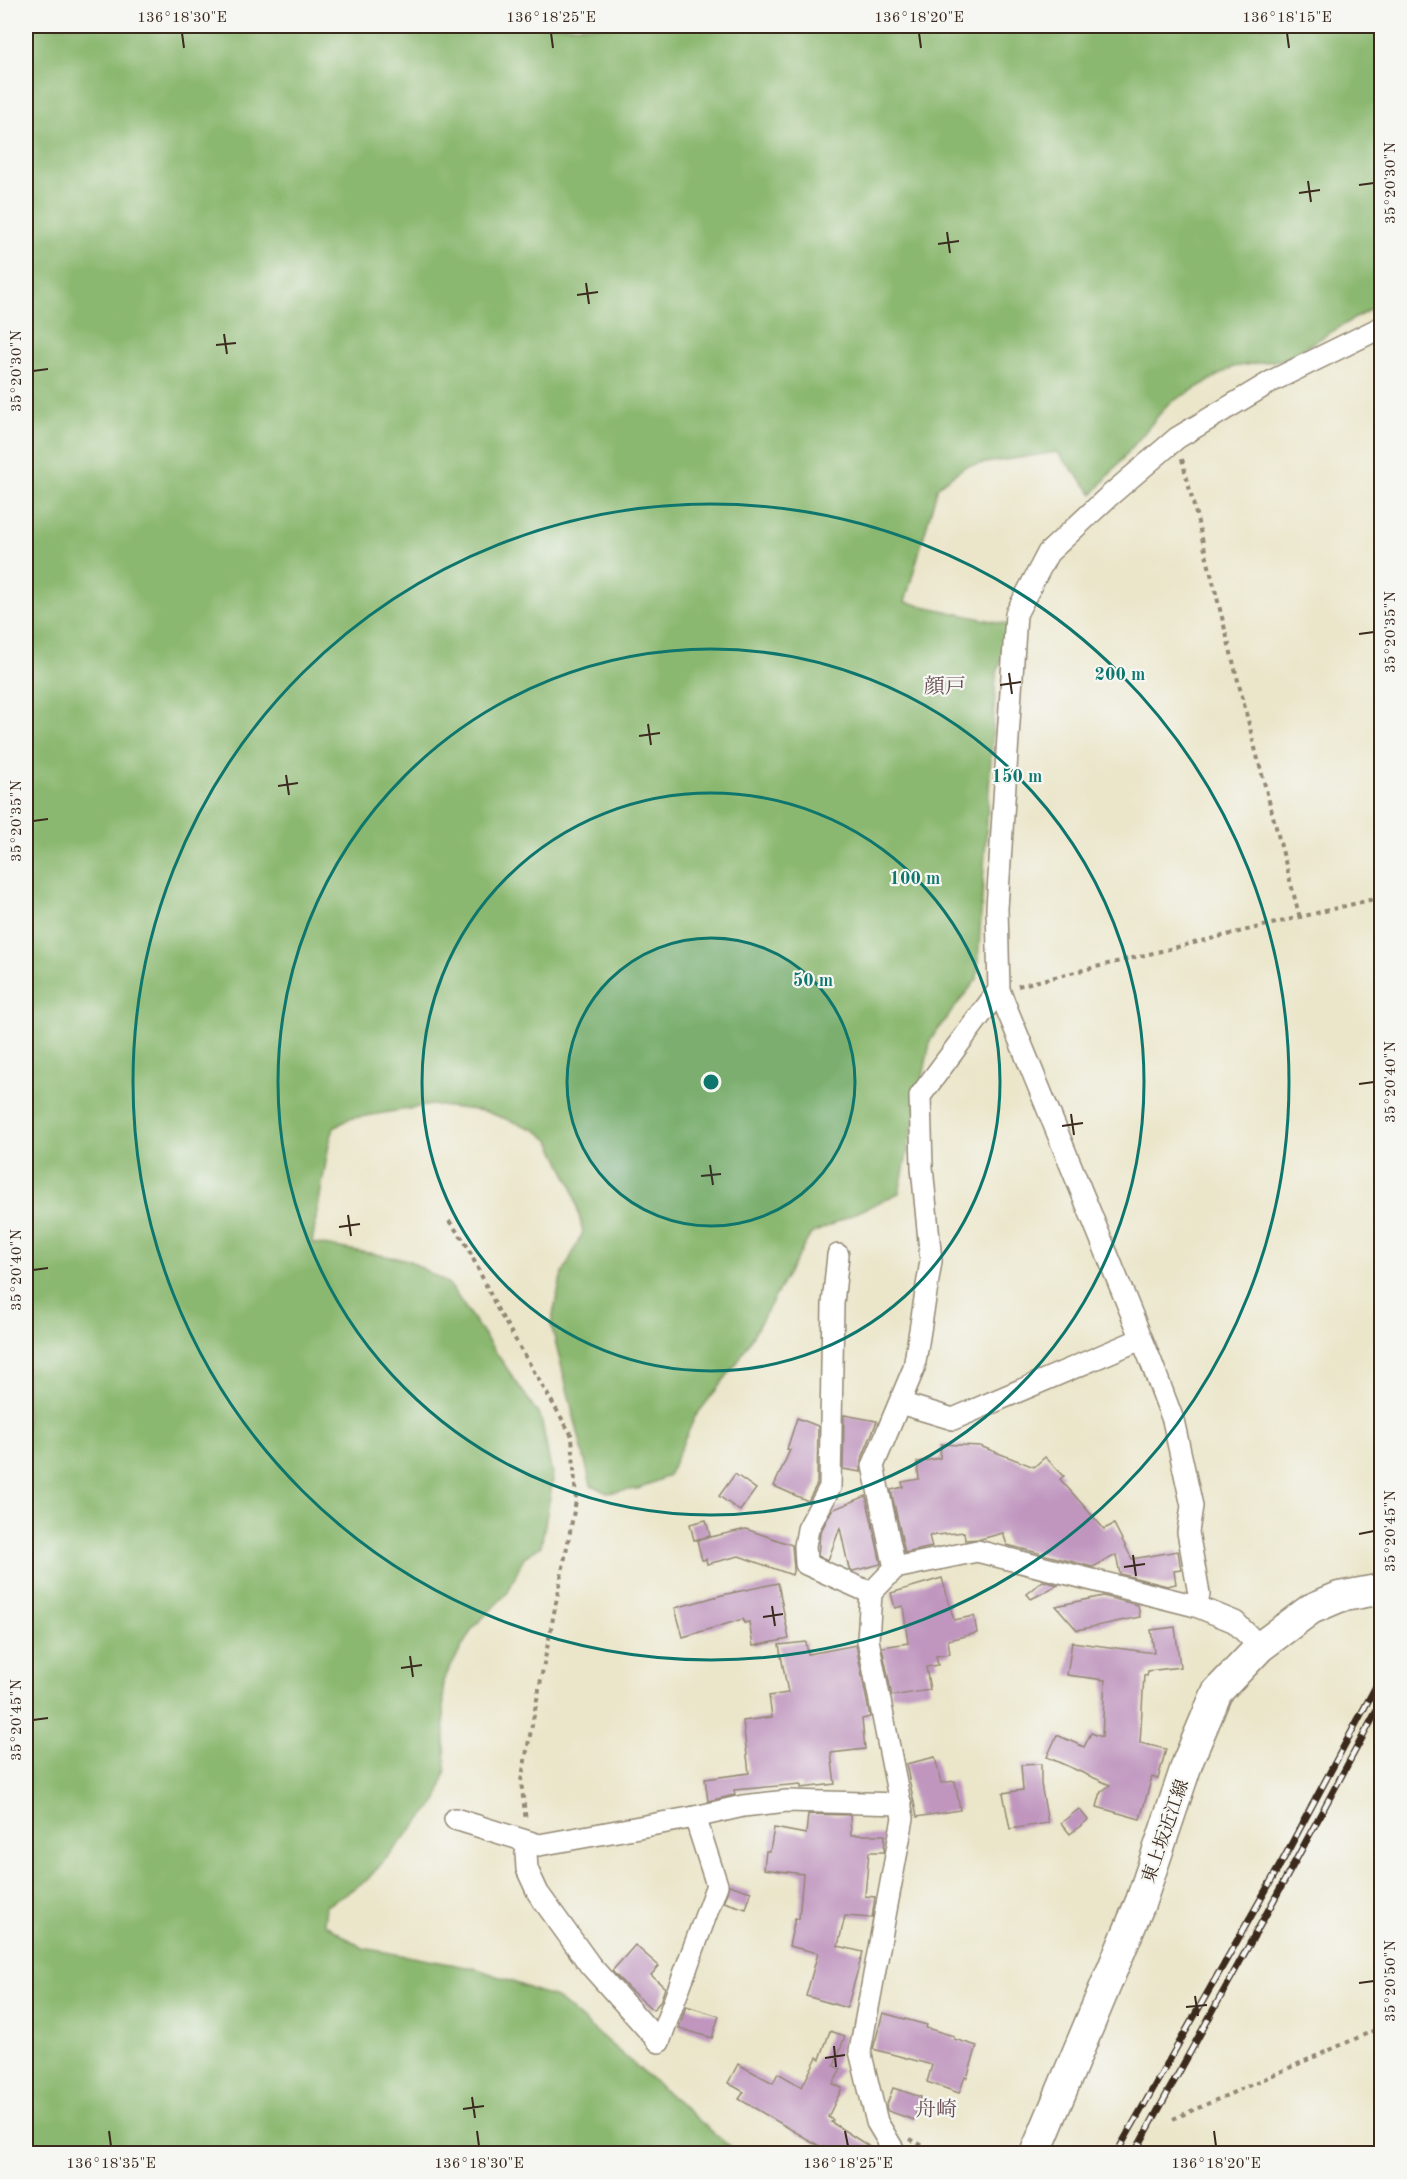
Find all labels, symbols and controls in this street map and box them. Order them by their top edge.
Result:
text: 136°18'30"E [137,11,227,26]
text: 136°18'25"E [506,11,596,26]
text: 136°18'20"E [874,11,964,26]
text: 136°18'15"E [1242,11,1332,26]
text: 35°20'30"N [1384,142,1399,224]
text: 35°20'30"N [10,330,25,412]
text: 35°20'35"N [1384,591,1399,673]
text: 200 m [1095,666,1145,684]
district label: 顔戸 [924,675,966,698]
text: 150 m [992,768,1042,786]
text: 35°20'35"N [10,780,25,862]
text: 100 m [890,870,940,888]
text: 50 m [793,972,833,990]
text: 35°20'40"N [1384,1041,1399,1123]
centre of rings [701,1072,721,1092]
text: 35°20'40"N [10,1229,25,1311]
text: 35°20'45"N [1384,1490,1399,1572]
text: 35°20'45"N [10,1679,25,1761]
street label: 東上坂近江線 [1138,1777,1192,1885]
text: 35°20'50"N [1384,1940,1399,2022]
district label: 舟崎 [915,2098,957,2121]
text: 136°18'35"E [66,2157,156,2172]
text: 136°18'30"E [434,2157,524,2172]
text: 136°18'25"E [803,2157,893,2172]
text: 136°18'20"E [1171,2157,1261,2172]

